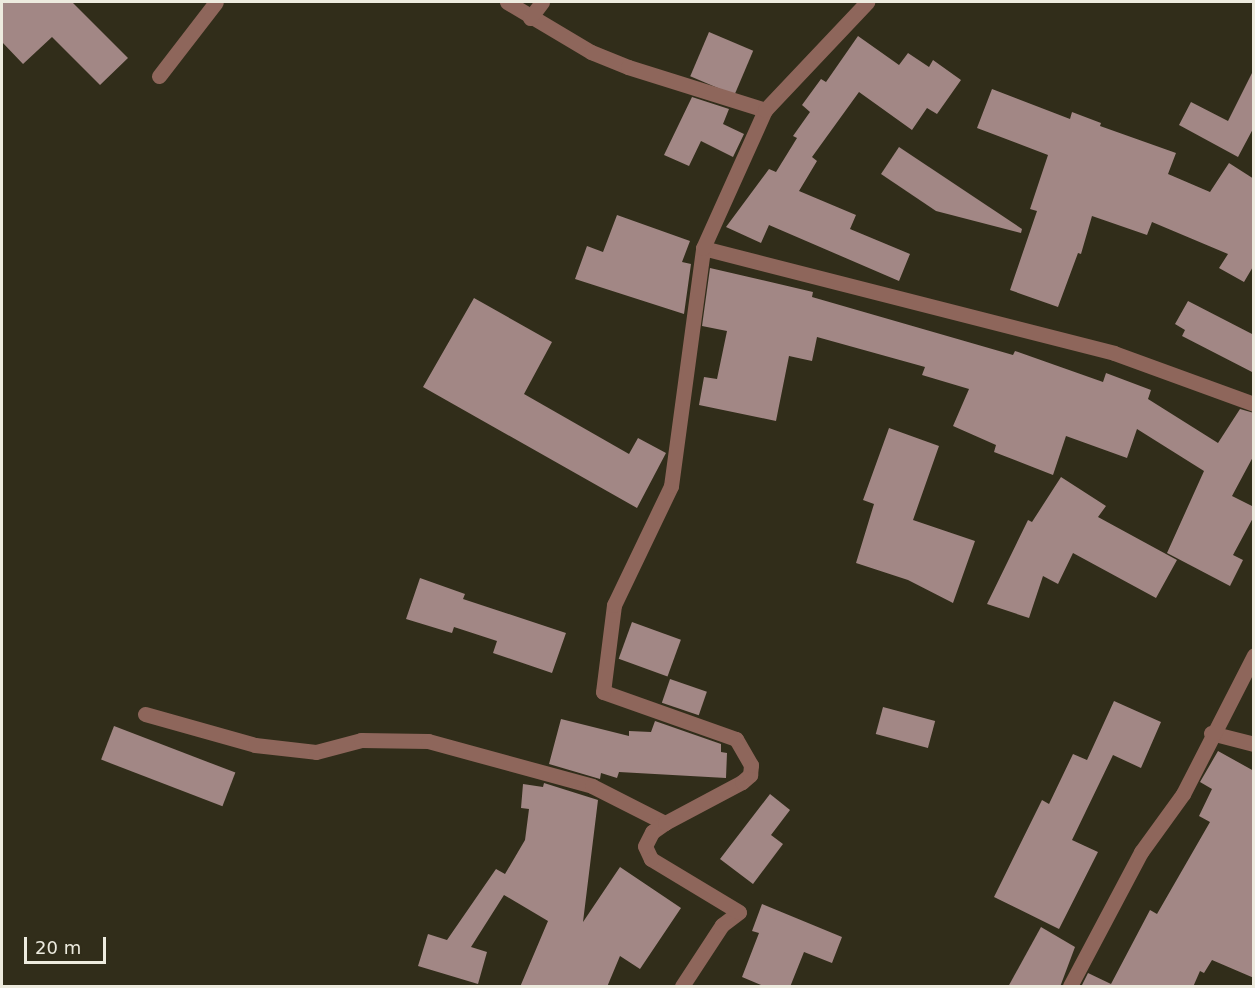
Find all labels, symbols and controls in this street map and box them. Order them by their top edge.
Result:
scale bar [27,925,110,963]
text: 20 m [35,937,81,958]

